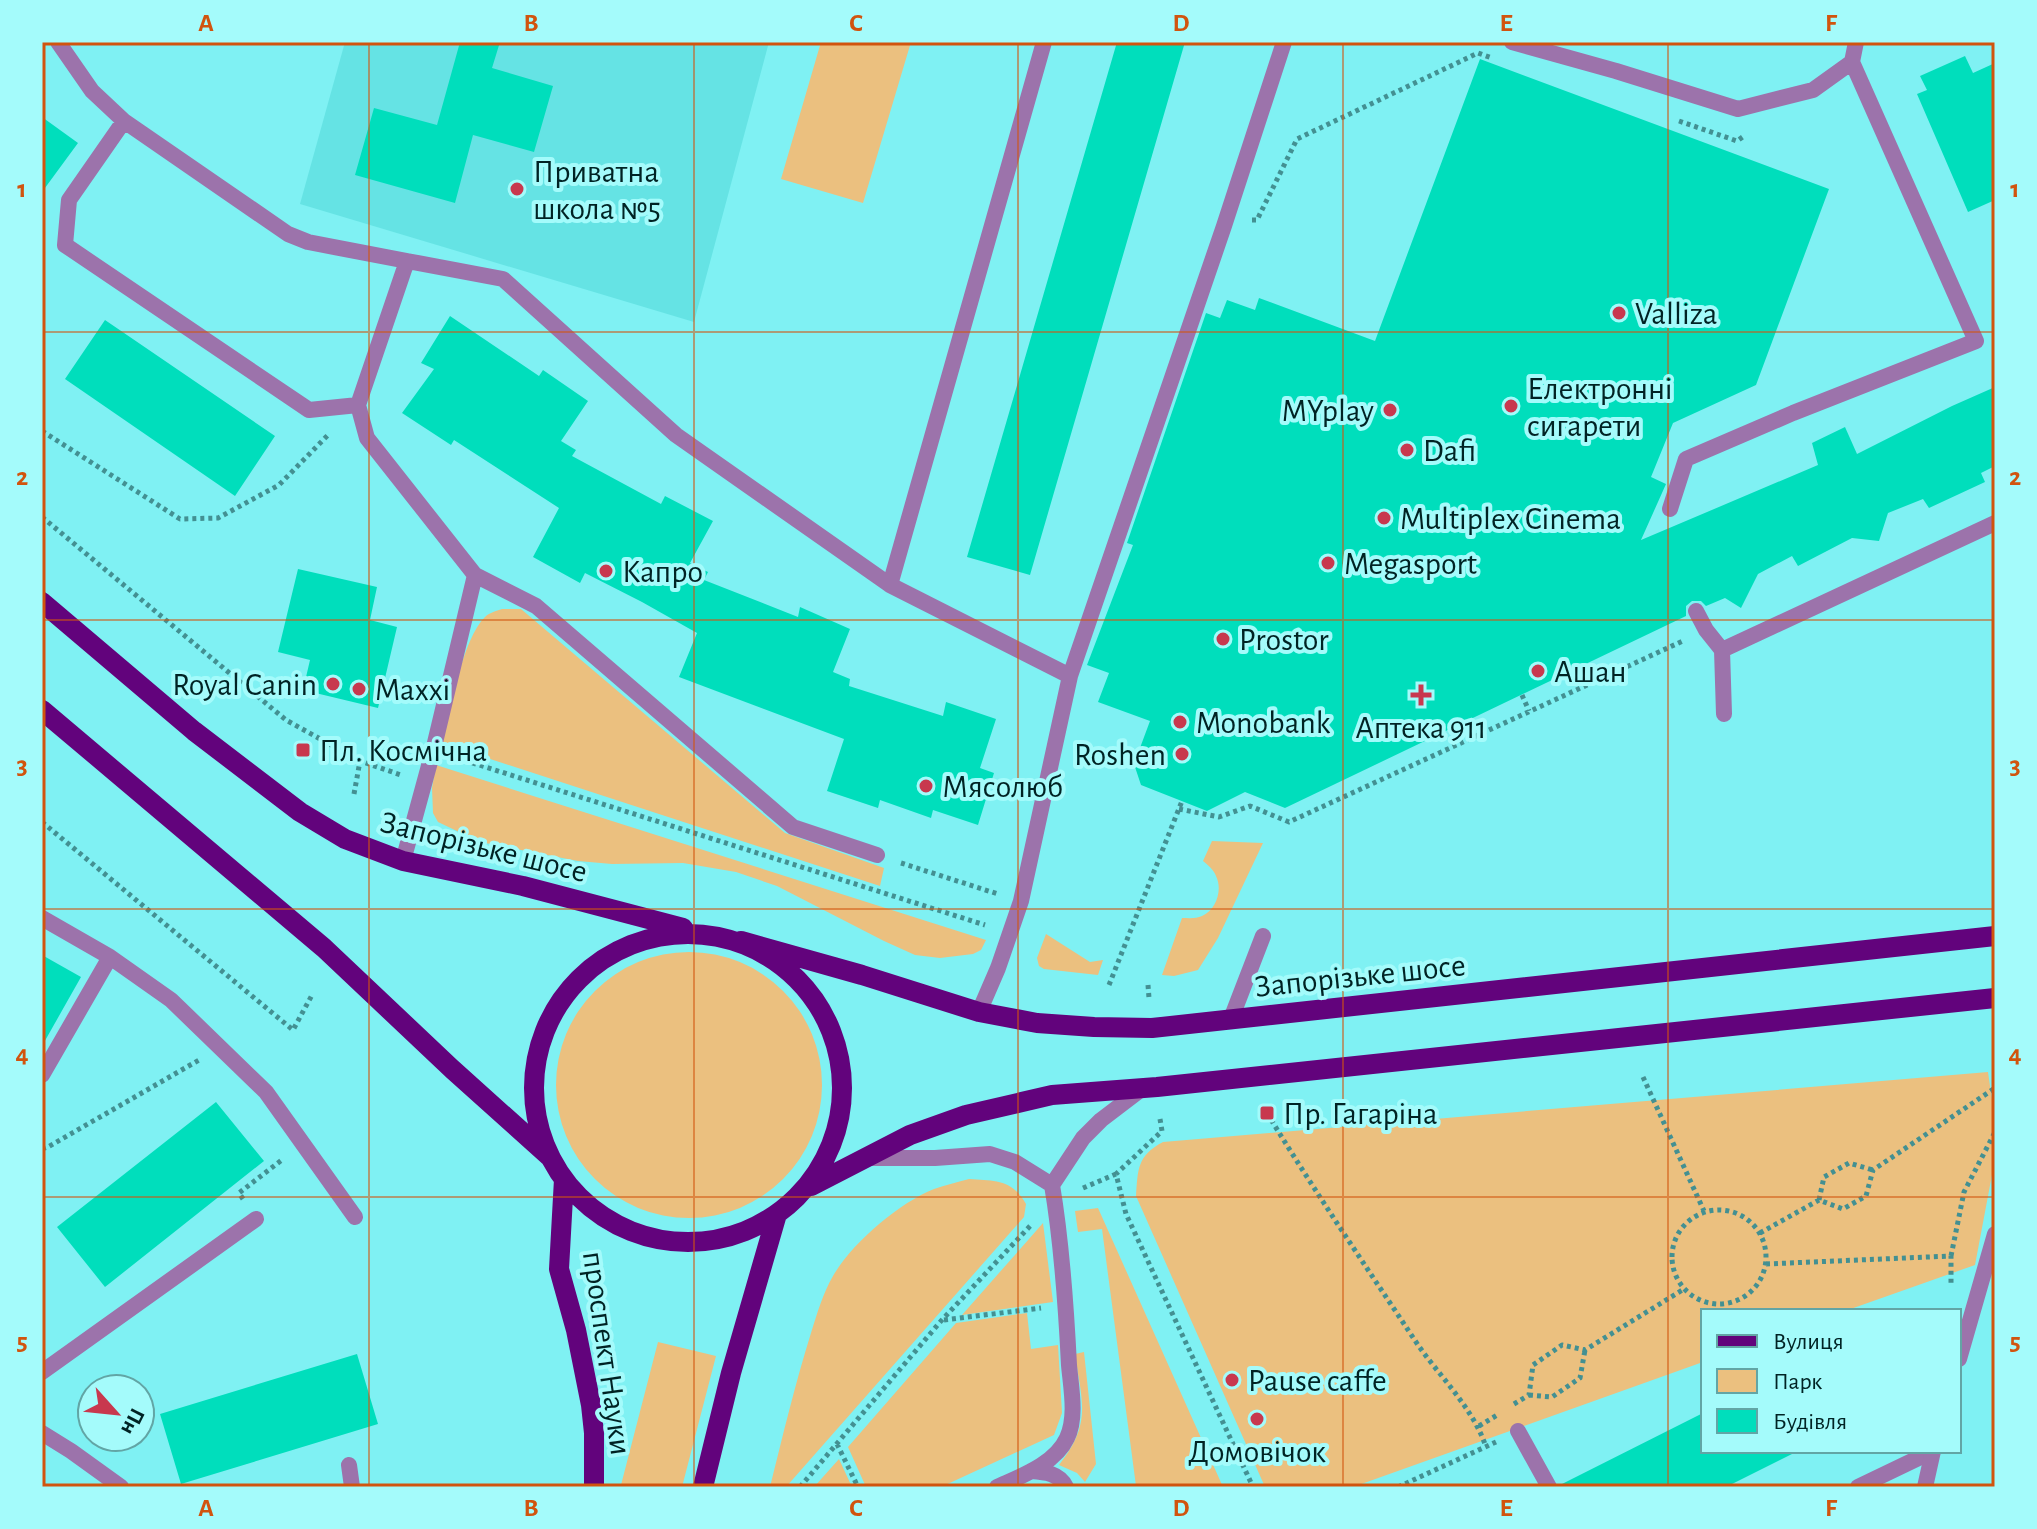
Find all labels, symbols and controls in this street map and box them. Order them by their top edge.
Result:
text: A [198,10,214,36]
text: B [523,10,539,36]
text: C [849,10,863,36]
text: D [1172,10,1190,36]
text: E [1499,10,1513,36]
text: F [1825,10,1838,36]
place label: Приватна школа №5 [533,156,661,225]
text: 1 [17,176,27,202]
text: 1 [2010,176,2020,202]
marker: Приватна школа №5 [508,180,526,198]
place label: Valliza [1635,298,1718,330]
marker: Valliza [1610,304,1628,322]
place label: Електронні сигарети [1527,373,1672,442]
place label: MYplay [1282,395,1374,427]
marker: Електронні сигарети [1502,397,1520,415]
marker: MYplay [1381,401,1399,419]
place label: Dafi [1423,435,1476,467]
marker: Dafi [1398,441,1416,459]
text: 2 [16,464,28,490]
text: 2 [2009,464,2021,490]
place label: Multiplex Cinema [1400,503,1621,535]
marker: Multiplex Cinema [1375,509,1393,527]
place label: Megasport [1344,548,1477,580]
marker: Megasport [1319,554,1337,572]
place label: Капро [622,556,703,588]
marker: Капро [597,562,615,580]
place label: Prostor [1239,624,1329,656]
marker: Prostor [1214,630,1232,648]
place label: Ашан [1554,656,1627,688]
marker: Ашан [1529,662,1547,680]
place label: Royal Canin [172,669,317,701]
place label: Maxxi [375,674,450,706]
marker: Royal Canin [324,675,342,693]
marker: Maxxi [350,680,368,698]
marker: Аптека 911 [1412,686,1430,704]
place label: Monobank [1196,707,1331,739]
place label: Аптека 911 [1355,712,1487,744]
marker: Monobank [1171,713,1189,731]
place label: Пл. Космічна [319,735,487,767]
place label: Roshen [1074,739,1166,771]
marker: Пл. Космічна [294,741,312,759]
marker: Roshen [1173,745,1191,763]
text: 3 [16,753,28,779]
text: 3 [2009,753,2021,779]
place label: Мясолюб [942,771,1063,803]
marker: Мясолюб [917,777,935,795]
street label: Запорізьке шосе [377,806,591,888]
street label: Запорізьке шосе [1253,949,1467,1003]
text: 4 [15,1041,29,1067]
text: 4 [2008,1041,2022,1067]
place label: Пр. Гагаріна [1283,1098,1438,1130]
marker: Пр. Гагаріна [1258,1104,1276,1122]
street label: проспект Науки [577,1249,637,1457]
legend [1701,1309,1961,1453]
text: 5 [16,1329,28,1355]
text: 5 [2009,1329,2021,1355]
text: Вулиця [1773,1330,1844,1354]
place label: Pause caffe [1248,1365,1387,1397]
text: Парк [1773,1370,1822,1394]
marker: Pause caffe [1223,1371,1241,1389]
north arrow [76,1373,156,1453]
text: Пн [117,1405,149,1439]
marker: Домовічок [1248,1410,1266,1428]
text: Будівля [1773,1410,1847,1434]
place label: Домовічок [1188,1436,1326,1468]
text: A [198,1495,214,1521]
text: B [523,1495,539,1521]
text: C [849,1495,863,1521]
text: D [1172,1495,1190,1521]
text: E [1499,1495,1513,1521]
text: F [1825,1495,1838,1521]

